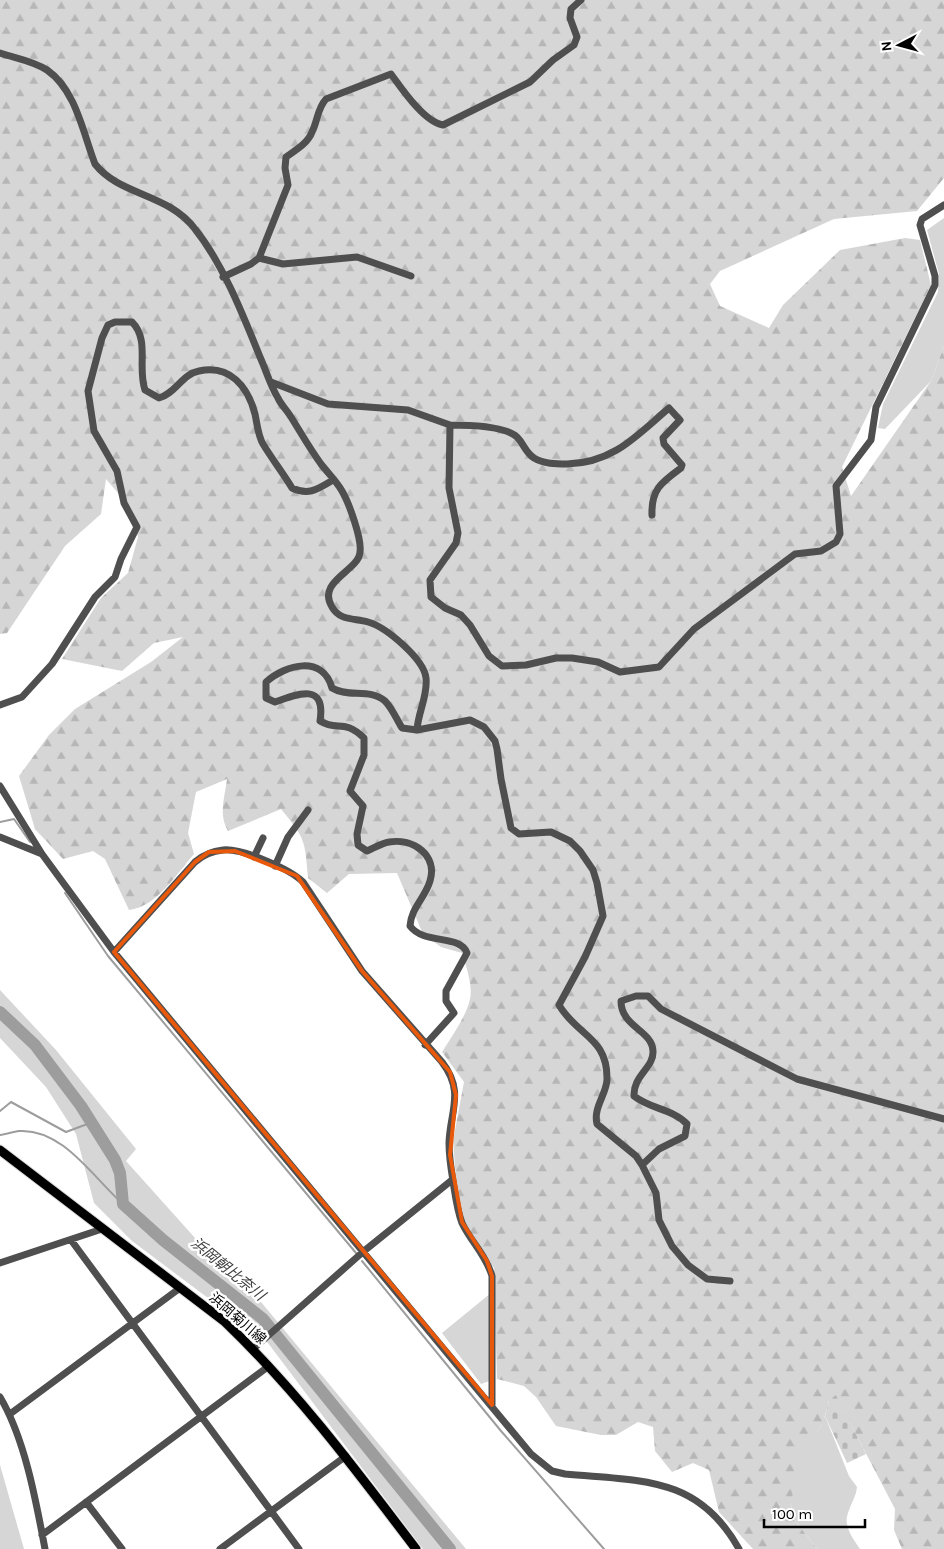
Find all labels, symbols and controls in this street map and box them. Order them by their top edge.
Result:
north arrow [874,20,924,70]
text: N [878,40,896,52]
water label: 浜岡朝比奈川 [187,1234,270,1306]
street label: 浜岡菊川線 [206,1289,270,1348]
scale bar [764,1496,865,1528]
text: 100 m [772,1505,812,1523]

